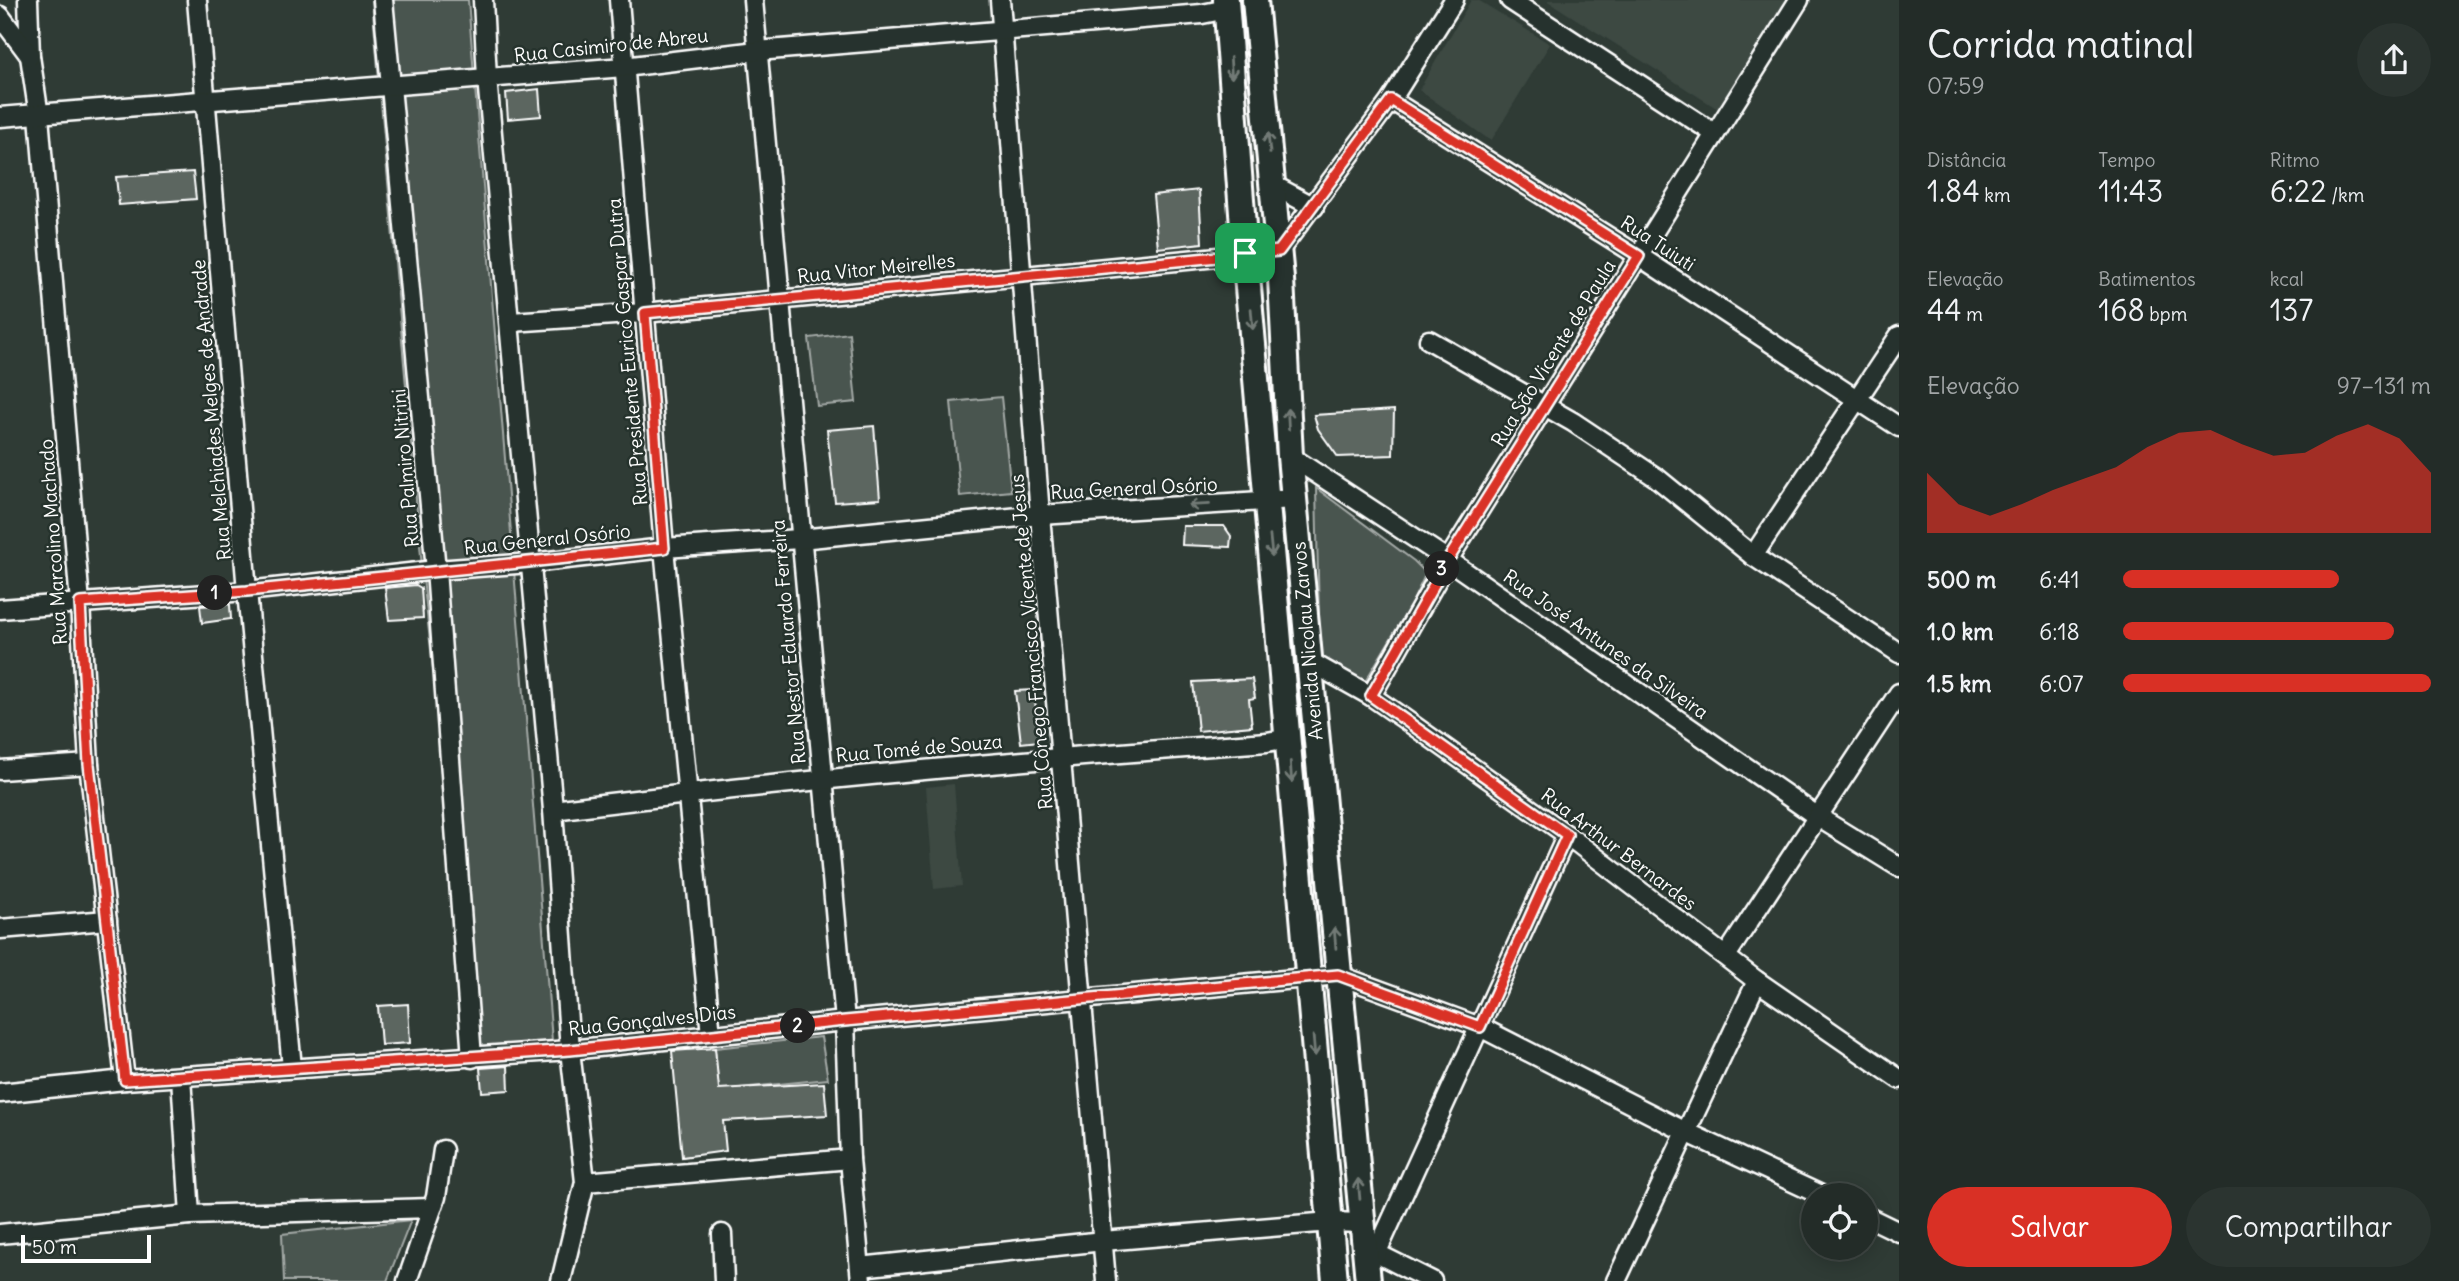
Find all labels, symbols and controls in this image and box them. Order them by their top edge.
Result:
text: Corrida matinal [1927,21,2194,68]
street label: Rua Casimiro de Abreu [513,23,709,67]
button: share [2357,23,2431,97]
one-way arrow [1225,56,1238,79]
text: 07:59 [1927,71,1985,100]
one-way arrow [1262,132,1275,155]
text: Distância [1927,148,2006,172]
text: Tempo [2098,148,2155,172]
text: Ritmo [2270,148,2320,172]
text: 1.84 [1927,172,1980,210]
text: 11:43 [2098,172,2163,210]
text: 6:22 [2270,172,2327,210]
text: km [1980,183,2011,207]
text: /km [2327,183,2364,207]
street label: Rua Presidente Eurico Gaspar Dutra [602,197,652,507]
street label: Rua Tuiuti [1616,210,1700,276]
pin [1215,223,1275,283]
icon: arrive [1226,234,1264,272]
street label: Rua Vitor Meirelles [796,248,956,288]
street label: Rua São Vicente de Paula [1486,255,1621,451]
street label: Rua Melchiades Melges de Andrade [186,259,236,561]
text: Elevação [1927,267,2004,291]
text: Batimentos [2098,267,2196,291]
text: kcal [2270,267,2304,291]
text: 44 [1927,291,1962,329]
text: 168 [2098,291,2145,329]
text: 137 [2270,291,2313,329]
text: m [1962,302,1983,326]
text: bpm [2145,302,2187,326]
one-way arrow [1246,307,1259,330]
text: Elevação [1927,371,2020,400]
text: 97–131 m [2337,371,2431,400]
street label: Rua Palmiro Nitrini [386,388,424,548]
one-way arrow [1281,408,1294,430]
street label: Rua Marcolino Machado [34,438,72,646]
street label: Rua General Osório [1050,472,1218,504]
street label: Rua Cônego Francisco Vicente de Jesus [1004,473,1058,811]
one-way arrow [1187,499,1210,512]
street label: Rua General Osório [462,518,632,560]
street label: Rua Nestor Eduardo Ferreira [765,519,811,765]
one-way arrow [1265,534,1278,557]
street label: Avenida Nicolau Zarvos [1286,541,1328,741]
pin: 3 [1424,552,1460,586]
text: 3 [1436,556,1447,580]
street label: Rua José Antunes da Silveira [1499,564,1713,724]
text: 500 m [1927,565,1996,594]
text: 6:41 [2039,565,2080,594]
pin: 1 [198,576,232,610]
text: 1 [211,580,218,604]
text: 1.0 km [1927,617,1993,646]
text: 6:18 [2039,617,2080,646]
text: 1.5 km [1927,669,1992,698]
text: 6:07 [2039,669,2084,698]
street label: Rua Tomé de Souza [835,729,1003,767]
one-way arrow [1285,761,1298,783]
street label: Rua Arthur Bernardes [1536,783,1702,915]
one-way arrow [1328,927,1341,950]
street label: Rua Gonçalves Dias [567,999,737,1041]
pin: 2 [780,1009,816,1044]
text: 2 [792,1013,803,1037]
one-way arrow [1308,1034,1321,1056]
one-way arrow [1352,1178,1365,1201]
map controls [1801,1183,1878,1260]
button: locate [1801,1183,1878,1260]
button: Salvar [1927,1187,2172,1267]
button: Compartilhar [2186,1187,2431,1267]
scale bar [21,1232,150,1264]
text: 50 m [32,1235,77,1259]

